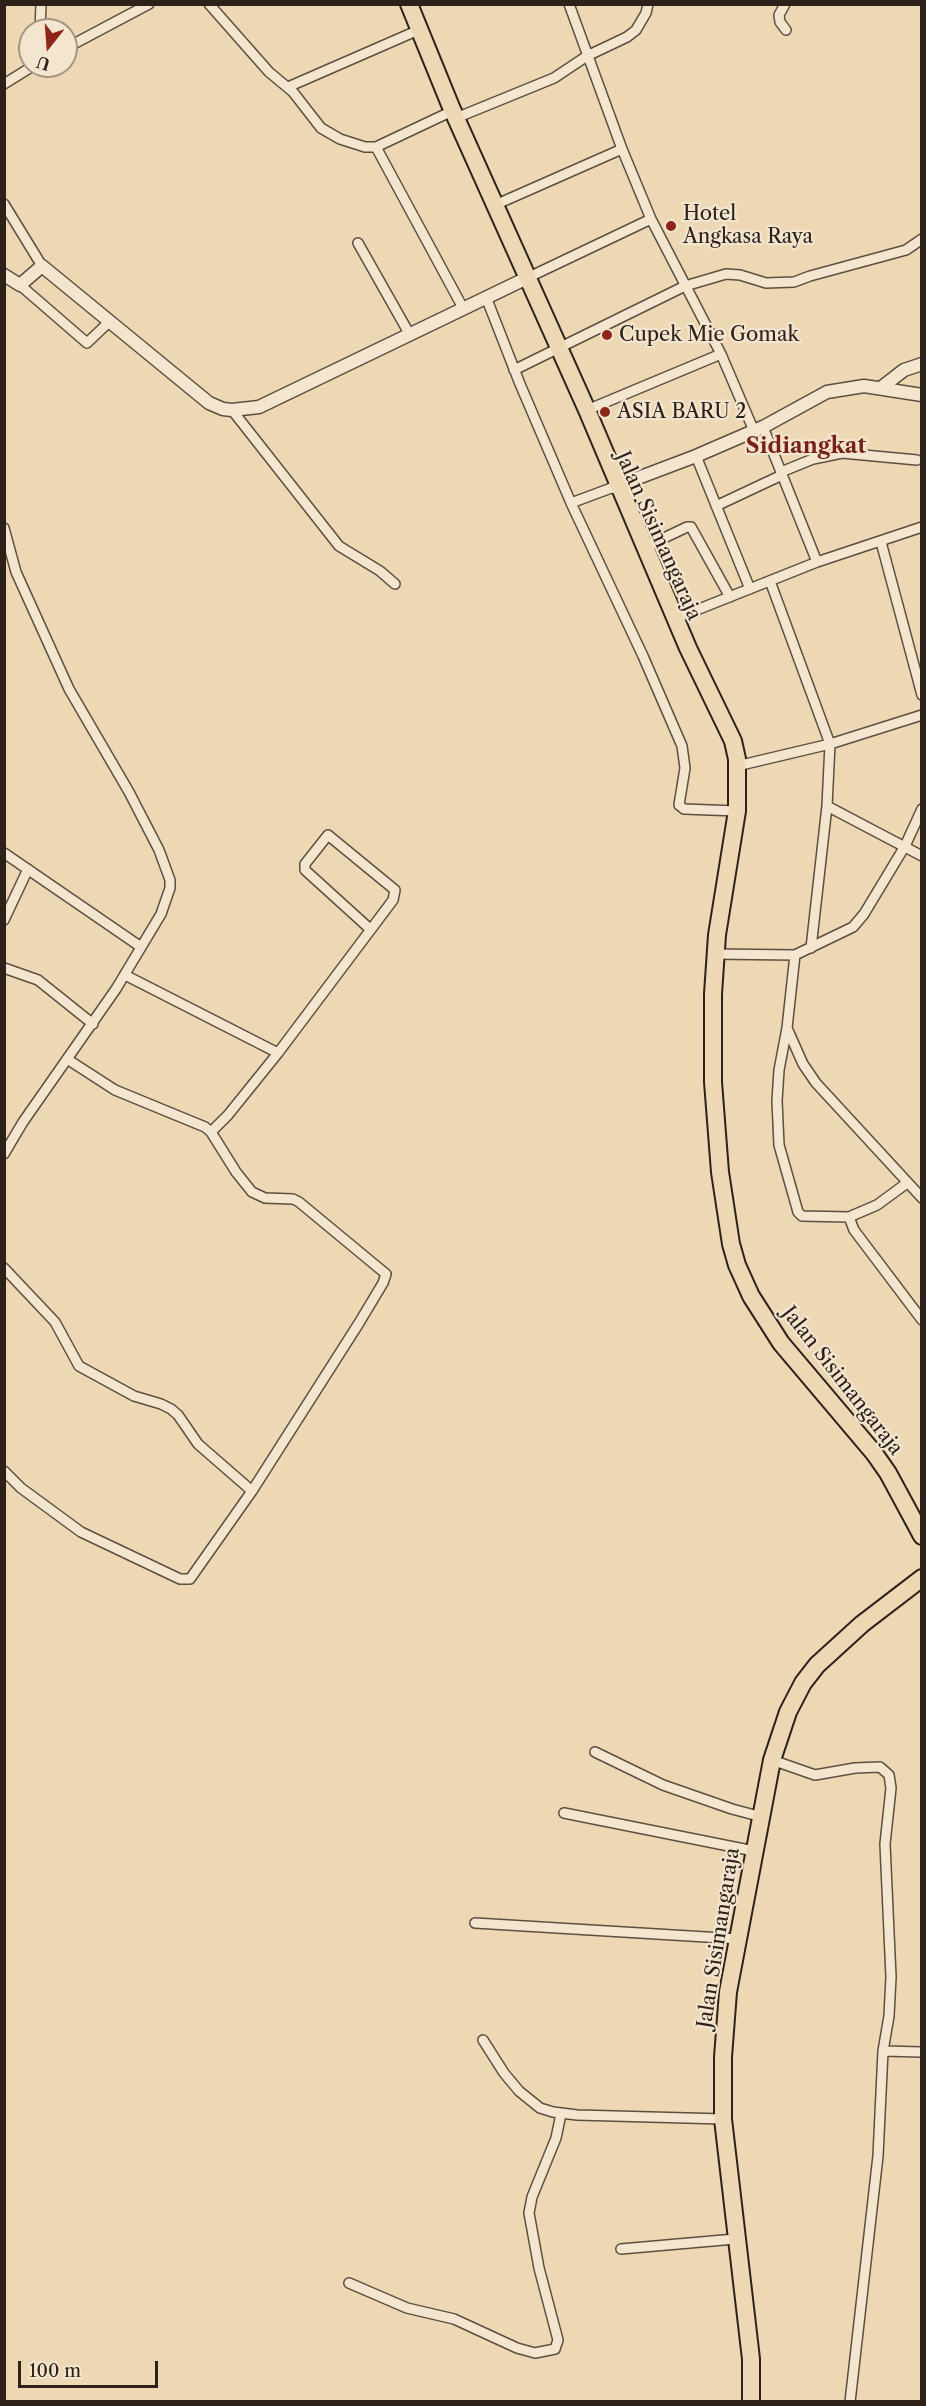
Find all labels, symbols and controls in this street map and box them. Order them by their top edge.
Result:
north arrow [18,18,78,78]
text: U [34,52,52,75]
place label: Hotel Angkasa Raya [683,202,813,249]
marker: Hotel Angkasa Raya [664,219,678,233]
place label: Cupek Mie Gomak [619,323,799,347]
marker: Cupek Mie Gomak [600,328,614,342]
place label: ASIA BARU 2 [617,400,746,424]
marker: ASIA BARU 2 [598,405,612,419]
district label: Sidiangkat [746,434,866,460]
street label: Jalan Sisimangaraja [610,448,706,624]
street label: Jalan Sisimangaraja [776,1302,908,1460]
street label: Jalan Sisimangaraja [693,1846,745,2030]
scale bar [21,2349,160,2387]
text: 100 m [29,2360,81,2382]

